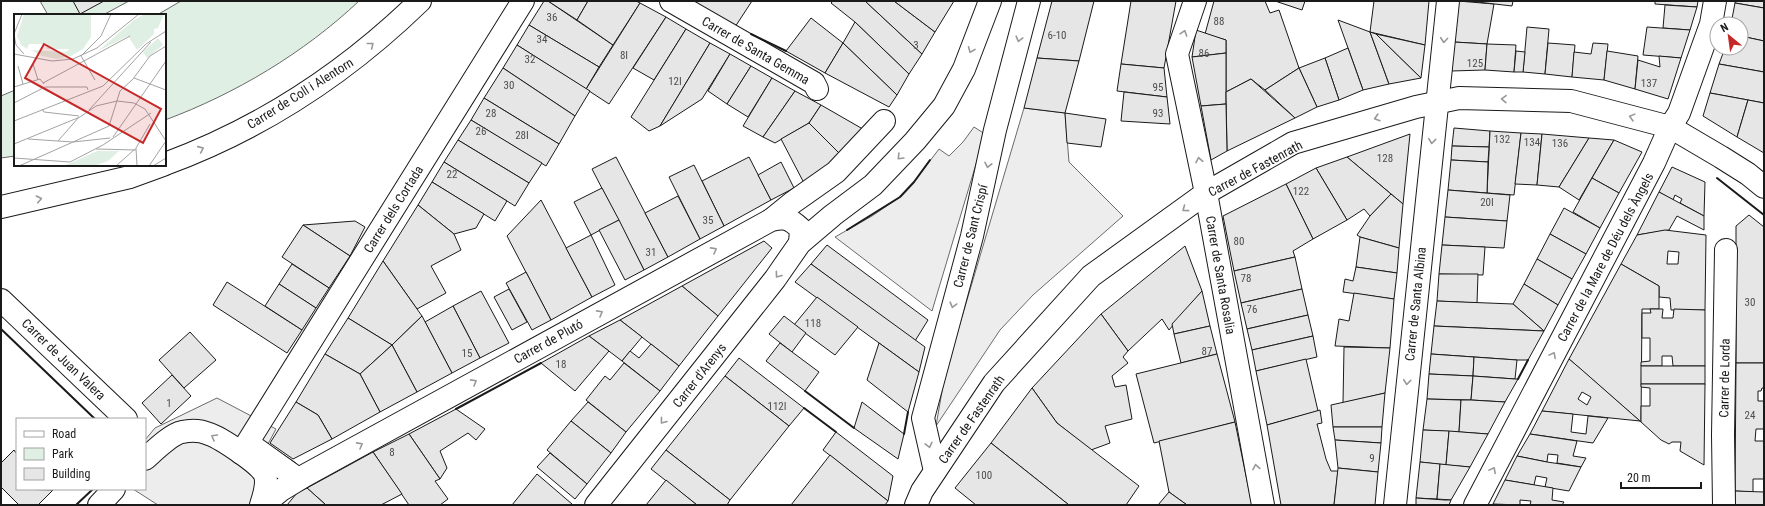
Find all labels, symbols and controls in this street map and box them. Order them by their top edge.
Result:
house number: 36 [547,11,557,24]
street label: Carrer de Santa Gemma [699,13,812,87]
inset map [14,14,166,166]
house number: 88 [1214,15,1224,28]
north arrow [1709,16,1749,56]
text: N [1718,20,1731,35]
house number: 6-10 [1047,29,1067,42]
one-way arrow [1179,30,1188,37]
house number: 34 [537,33,548,46]
one-way arrow [1016,35,1024,42]
one-way arrow [1440,37,1449,43]
house number: 3 [913,39,919,52]
one-way arrow [367,43,374,50]
one-way arrow [968,46,976,54]
house number: 86 [1199,47,1209,60]
house number: 8I [620,49,628,62]
house number: 32 [525,53,535,66]
street label: Carrer de Coll i Alentorn [244,55,356,132]
house number: 125 [1467,57,1483,70]
house number: 12I [668,75,682,88]
house number: 137 [1641,77,1657,90]
house number: 30 [504,79,514,92]
house number: 95 [1153,81,1163,94]
one-way arrow [1501,95,1507,103]
house number: 28 [486,107,496,120]
house number: 93 [1153,107,1163,120]
one-way arrow [1374,113,1381,122]
one-way arrow [1629,114,1635,122]
house number: 26 [476,125,486,138]
house number: 28I [515,129,529,142]
house number: 132 [1494,133,1510,146]
house number: 134 [1524,136,1541,149]
street label: Carrer de Fastenrath [1206,137,1305,200]
house number: 136 [1552,137,1568,150]
one-way arrow [1428,138,1437,144]
one-way arrow [197,146,204,154]
one-way arrow [897,152,904,160]
house number: 128 [1377,152,1393,165]
one-way arrow [1196,157,1204,163]
one-way arrow [984,162,992,168]
street label: Carrer dels Cortada [361,163,426,256]
house number: 22 [447,168,457,181]
street label: Carrer de la Mare de Déu dels Àngels [1554,170,1656,344]
street label: Carrer de Sant Crispí [950,182,991,289]
house number: 122 [1293,185,1309,198]
one-way arrow [36,196,42,204]
house number: 20I [1480,196,1494,209]
one-way arrow [1182,204,1189,211]
house number: 35 [703,214,713,227]
street label: Carrer de Santa Rosalia [1203,215,1238,336]
house number: 80 [1234,235,1244,248]
house number: 31 [646,246,656,259]
street label: Carrer de Santa Albina [1402,246,1429,362]
one-way arrow [710,248,717,255]
one-way arrow [776,271,783,278]
house number: 78 [1241,272,1251,285]
house number: 30 [1745,296,1755,309]
one-way arrow [949,301,958,308]
house number: 76 [1247,303,1257,316]
one-way arrow [596,310,603,318]
street label: Carrer de Juan Valera [19,316,109,403]
street label: Carrer de Plutó [511,316,585,367]
house number: 118 [805,317,821,330]
street label: Carrer de Lorda [1716,338,1733,418]
street label: Carrer d'Arenys [670,340,729,410]
house number: 87 [1202,345,1212,358]
house number: 15 [462,347,472,360]
one-way arrow [1549,352,1556,360]
house number: 18 [556,358,566,371]
street label: Carrer de Fastenrath [935,372,1008,466]
one-way arrow [1403,379,1412,385]
one-way arrow [470,380,477,387]
house number: 1 [166,397,172,410]
house number: 112I [767,400,787,413]
house number: 24 [1745,409,1756,422]
one-way arrow [660,417,667,424]
legend [16,418,146,490]
text: Road [52,427,76,441]
one-way arrow [211,434,218,441]
one-way arrow [356,442,363,449]
one-way arrow [925,442,933,448]
house number: 8 [389,446,395,459]
text: Park [52,447,74,461]
house number: 9 [1369,452,1375,465]
one-way arrow [1252,464,1261,470]
scale bar [1621,464,1701,490]
text: Building [52,467,90,481]
one-way arrow [1488,467,1496,475]
house number: 100 [976,469,992,482]
text: 20 m [1627,471,1651,485]

